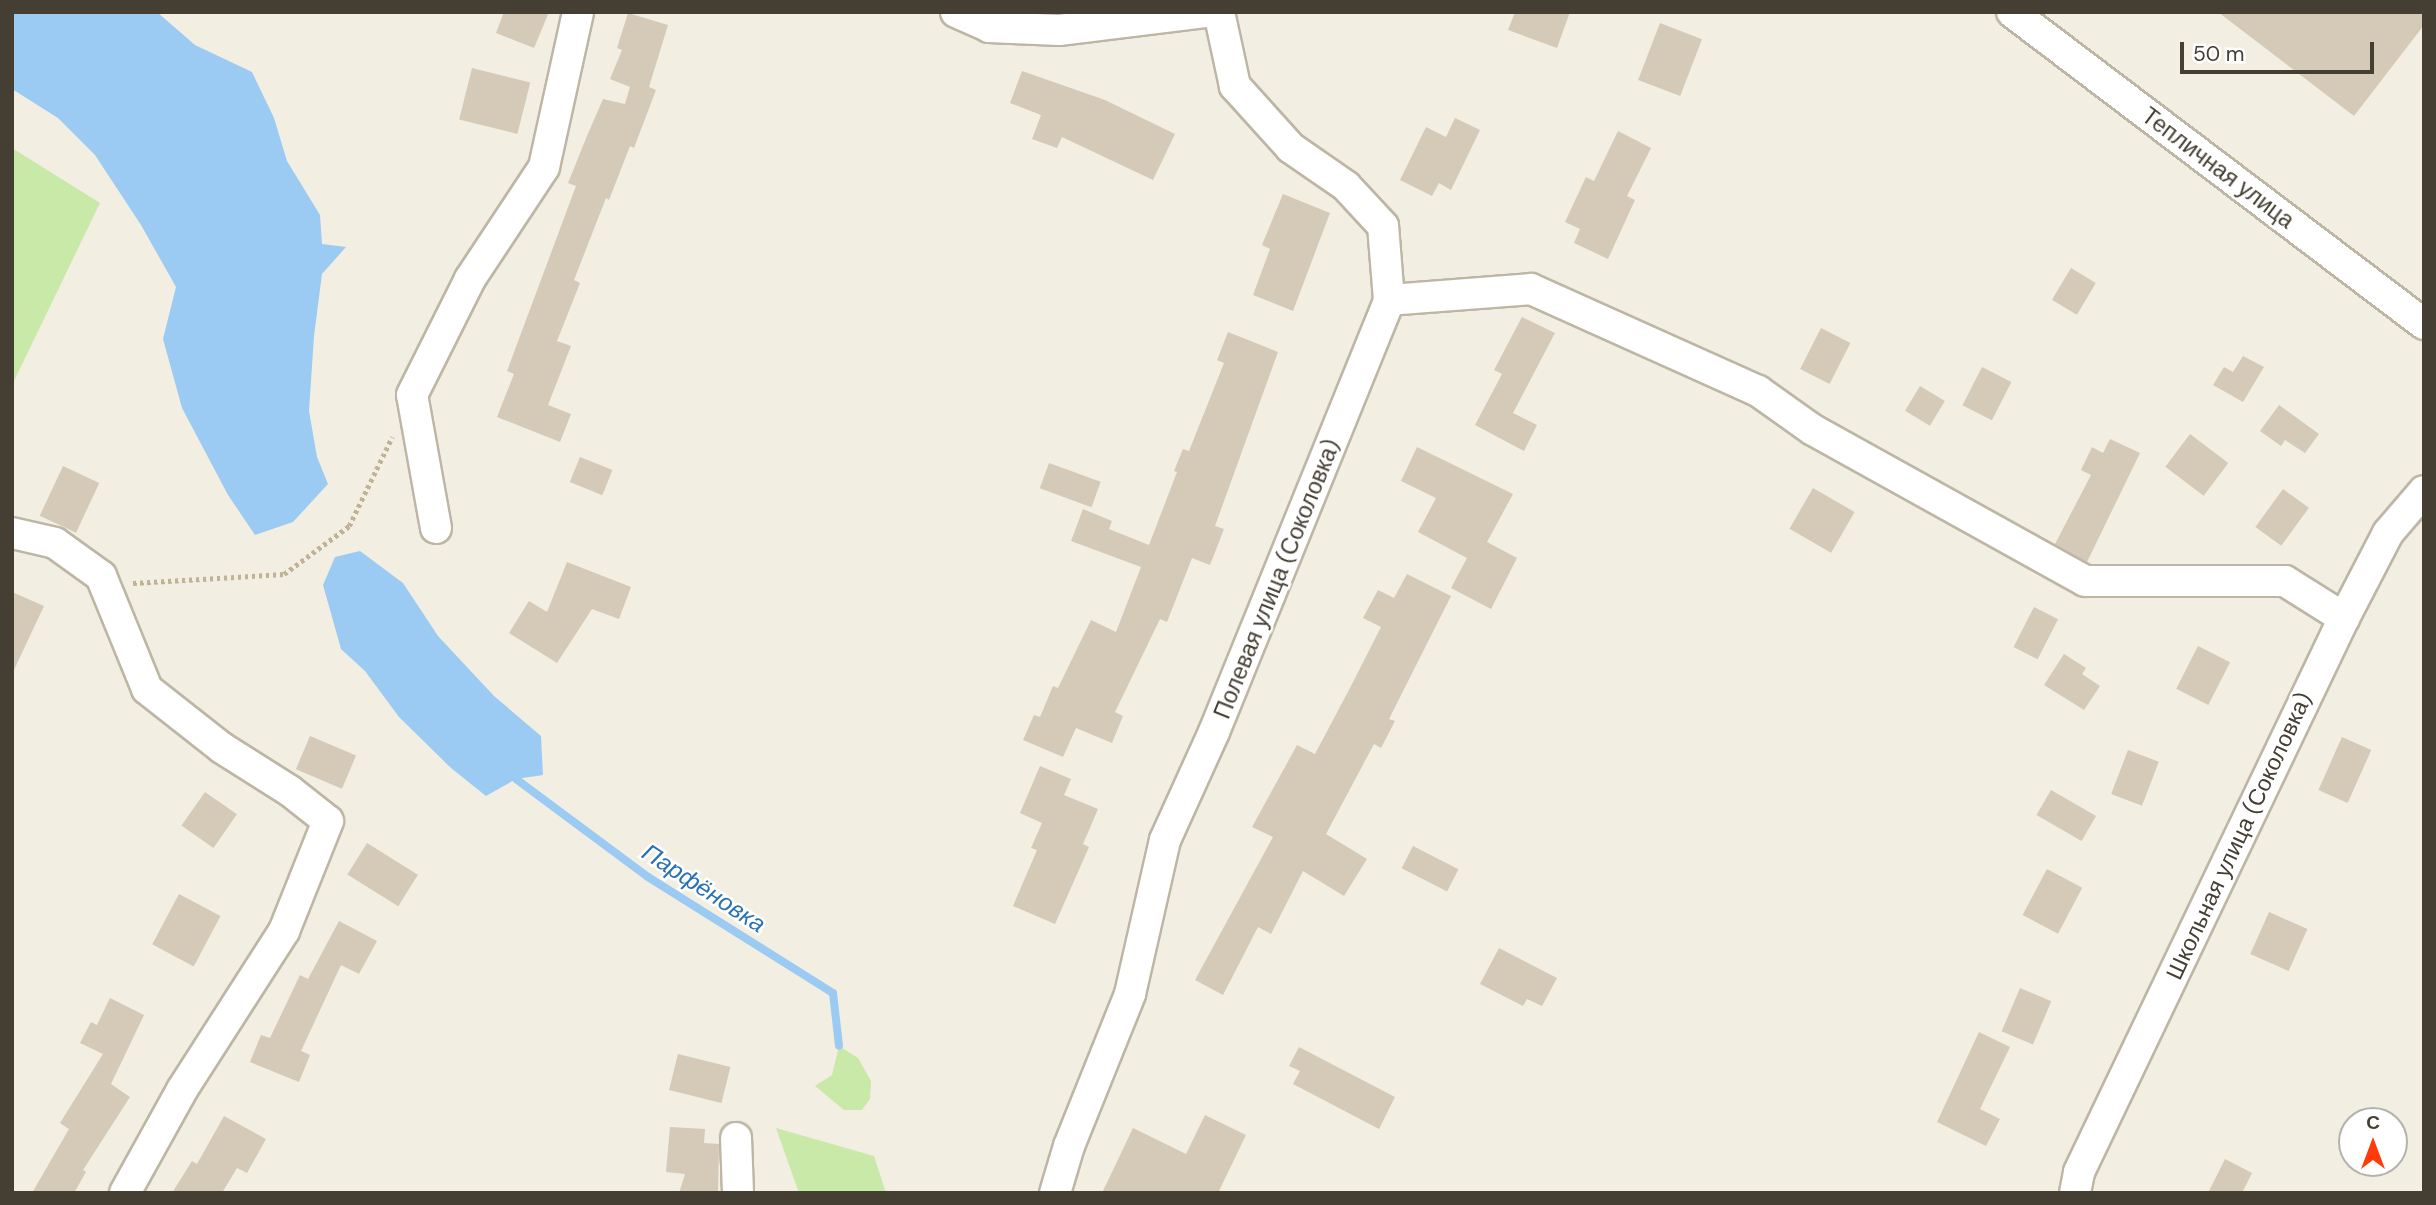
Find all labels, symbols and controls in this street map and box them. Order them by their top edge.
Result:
scale bar [2184,28,2378,72]
text: 50 m [2193,40,2244,68]
street label: Тепличная улица [2136,102,2300,234]
street label: Полевая улица (Соколовка) [1208,435,1346,723]
street label: Школьная улица (Соколовка) [2160,688,2318,984]
water label: Парфёновка [637,837,771,939]
north arrow [2338,1107,2408,1177]
text: С [2366,1110,2380,1135]

